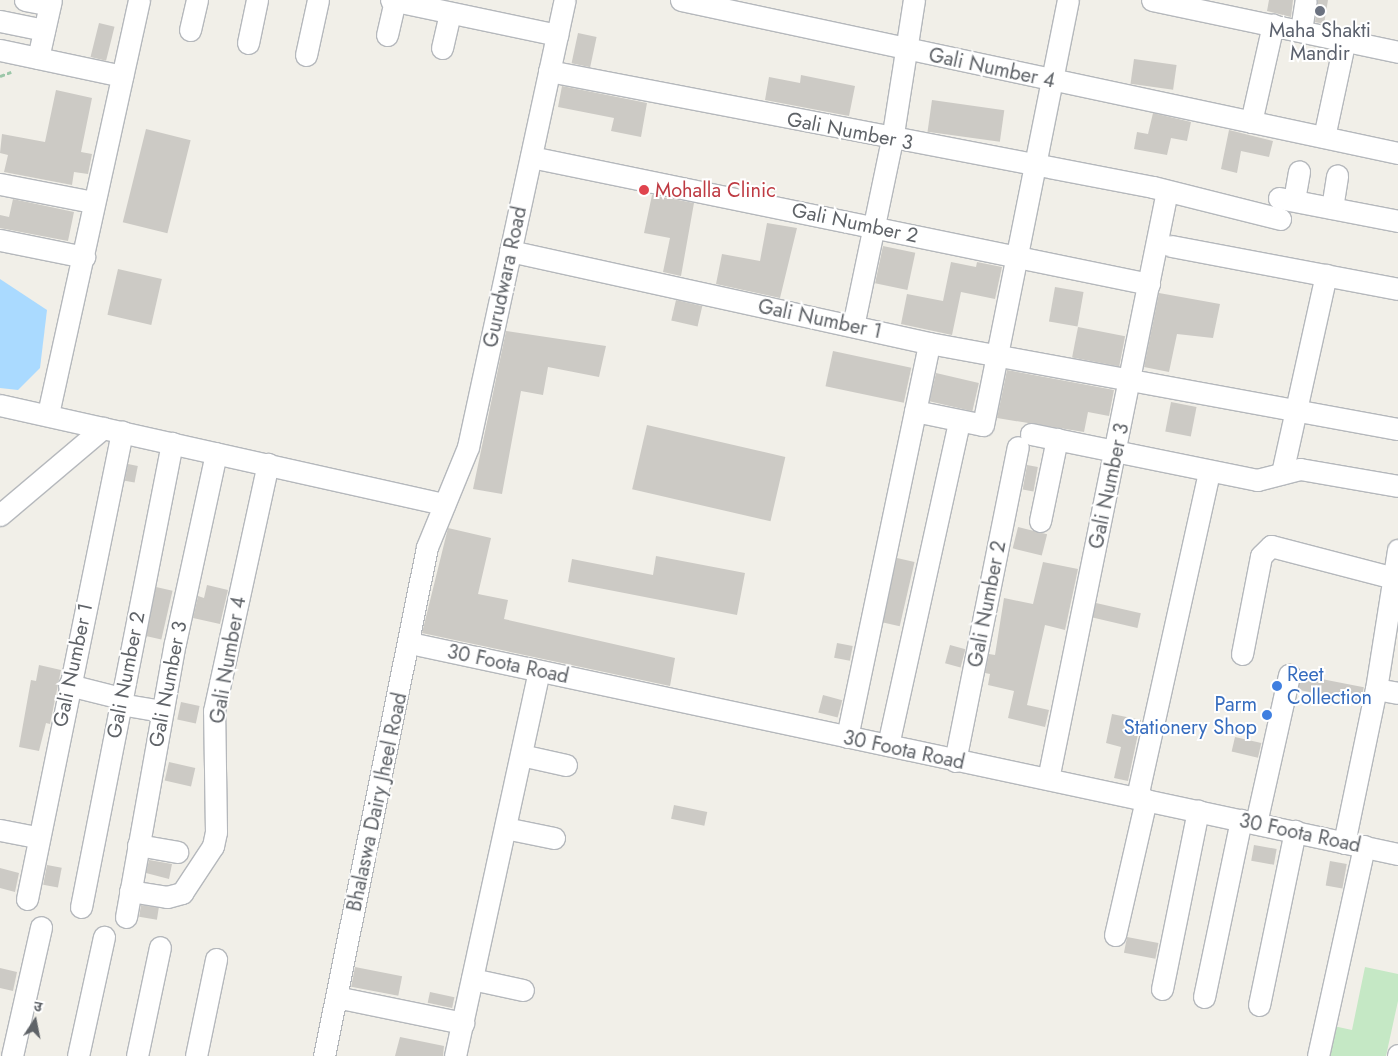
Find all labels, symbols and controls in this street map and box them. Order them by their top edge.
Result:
marker: Maha Shakti Mandir [1314,5,1326,17]
place label: Maha Shakti Mandir [1269,19,1371,66]
street label: Gali Number 4 [927,43,1057,93]
street label: Gali Number 3 [785,107,915,155]
place label: Mohalla Clinic [655,178,776,202]
marker: Mohalla Clinic [637,183,651,197]
street label: Gali Number 2 [790,198,920,248]
street label: Gurudwara Road [478,204,532,350]
street label: Gali Number 1 [756,294,884,344]
street label: Gali Number 3 [1084,421,1134,551]
street label: Gali Number 2 [963,539,1011,669]
street label: Gali Number 4 [205,595,251,725]
street label: Gali Number 1 [48,601,98,729]
street label: Gali Number 2 [102,610,150,740]
street label: Gali Number 3 [144,619,192,749]
street label: 30 Foota Road [445,639,571,689]
place label: Reet Collection [1287,662,1372,709]
marker: Reet Collection [1271,680,1283,692]
street label: Bhalaswa Dairy Jheel Road [342,690,412,914]
place label: Parm Stationery Shop [1124,692,1257,739]
marker: Parm Stationery Shop [1261,709,1273,721]
street label: 30 Foota Road [841,725,967,775]
street label: 30 Foota Road [1237,808,1363,858]
north arrow [10,996,60,1046]
text: उ [32,996,44,1017]

